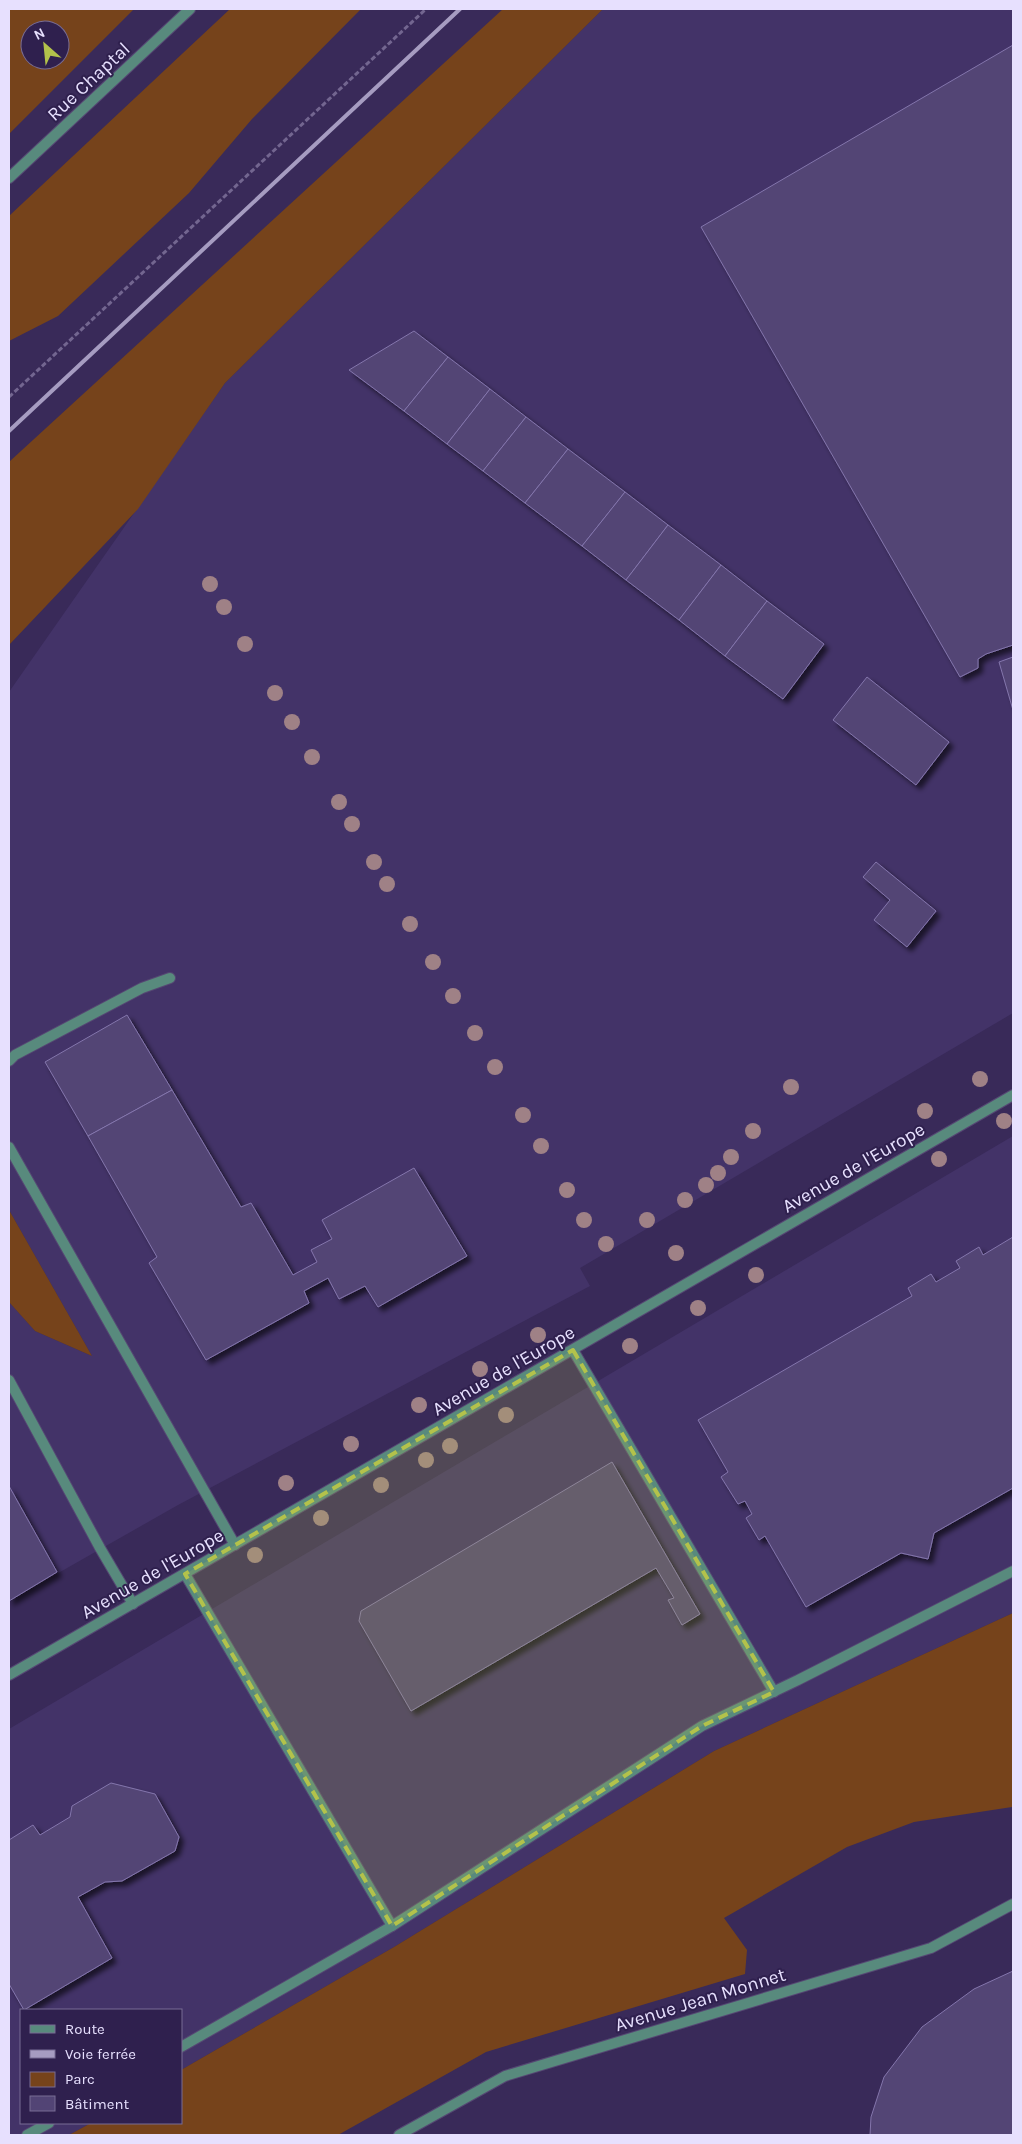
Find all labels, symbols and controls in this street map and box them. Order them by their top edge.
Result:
north arrow [20,20,70,70]
text: N [31,24,48,44]
street label: Rue Chaptal [43,38,135,126]
street label: Avenue de l'Europe [778,1118,929,1218]
street label: Avenue de l'Europe [428,1321,579,1421]
street label: Avenue de l'Europe [77,1524,228,1624]
street label: Avenue Jean Monnet [612,1964,788,2036]
legend [20,2009,182,2124]
text: Route [65,2020,105,2038]
text: Voie ferrée [65,2045,136,2063]
text: Parc [65,2070,95,2088]
text: Bâtiment [65,2095,129,2113]

